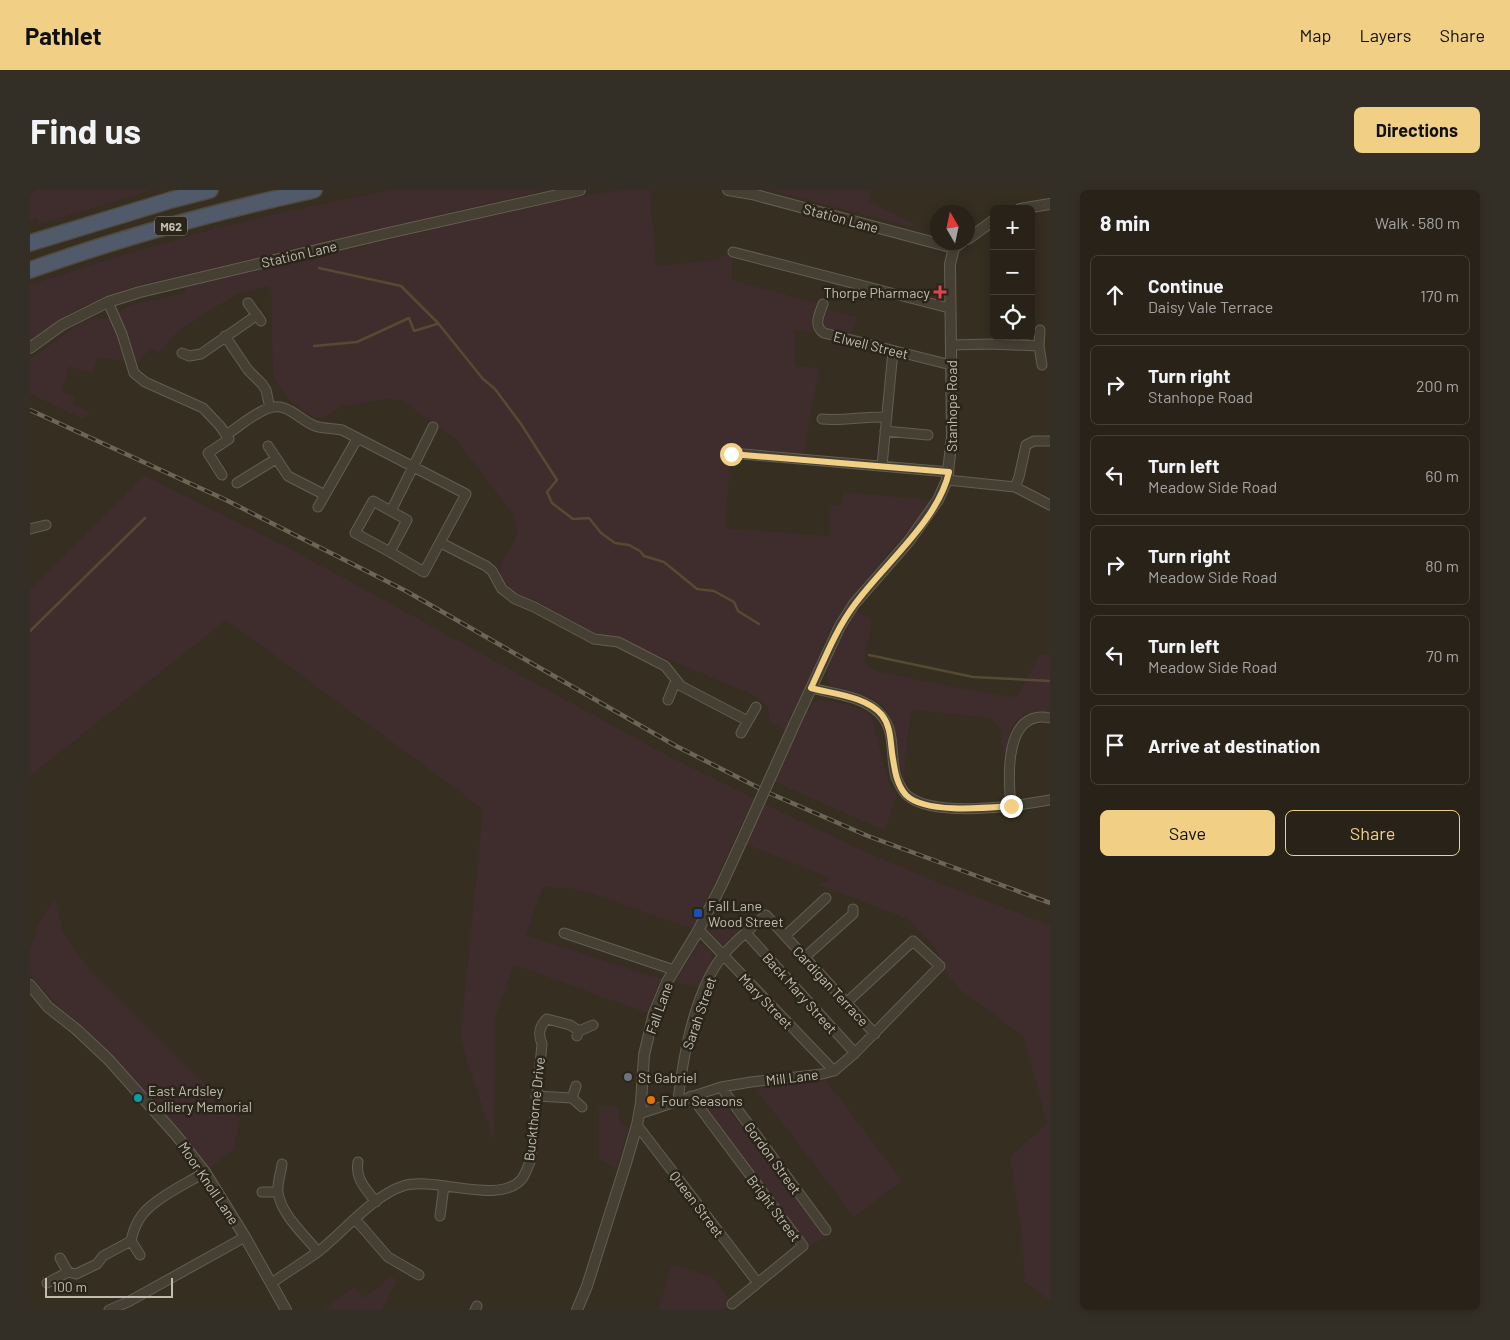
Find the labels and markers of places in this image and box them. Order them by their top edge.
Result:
place label: Thorpe Pharmacy [823,284,931,301]
marker: Thorpe Pharmacy [934,286,946,298]
place label: Fall Lane Wood Street [708,897,784,930]
marker: Fall Lane Wood Street [692,907,704,919]
place label: St Gabriel [638,1069,697,1086]
marker: St Gabriel [622,1071,634,1083]
place label: East Ardsley Colliery Memorial [148,1082,252,1115]
marker: East Ardsley Colliery Memorial [132,1092,144,1104]
place label: Four Seasons [661,1092,743,1109]
marker: Four Seasons [645,1094,657,1106]

